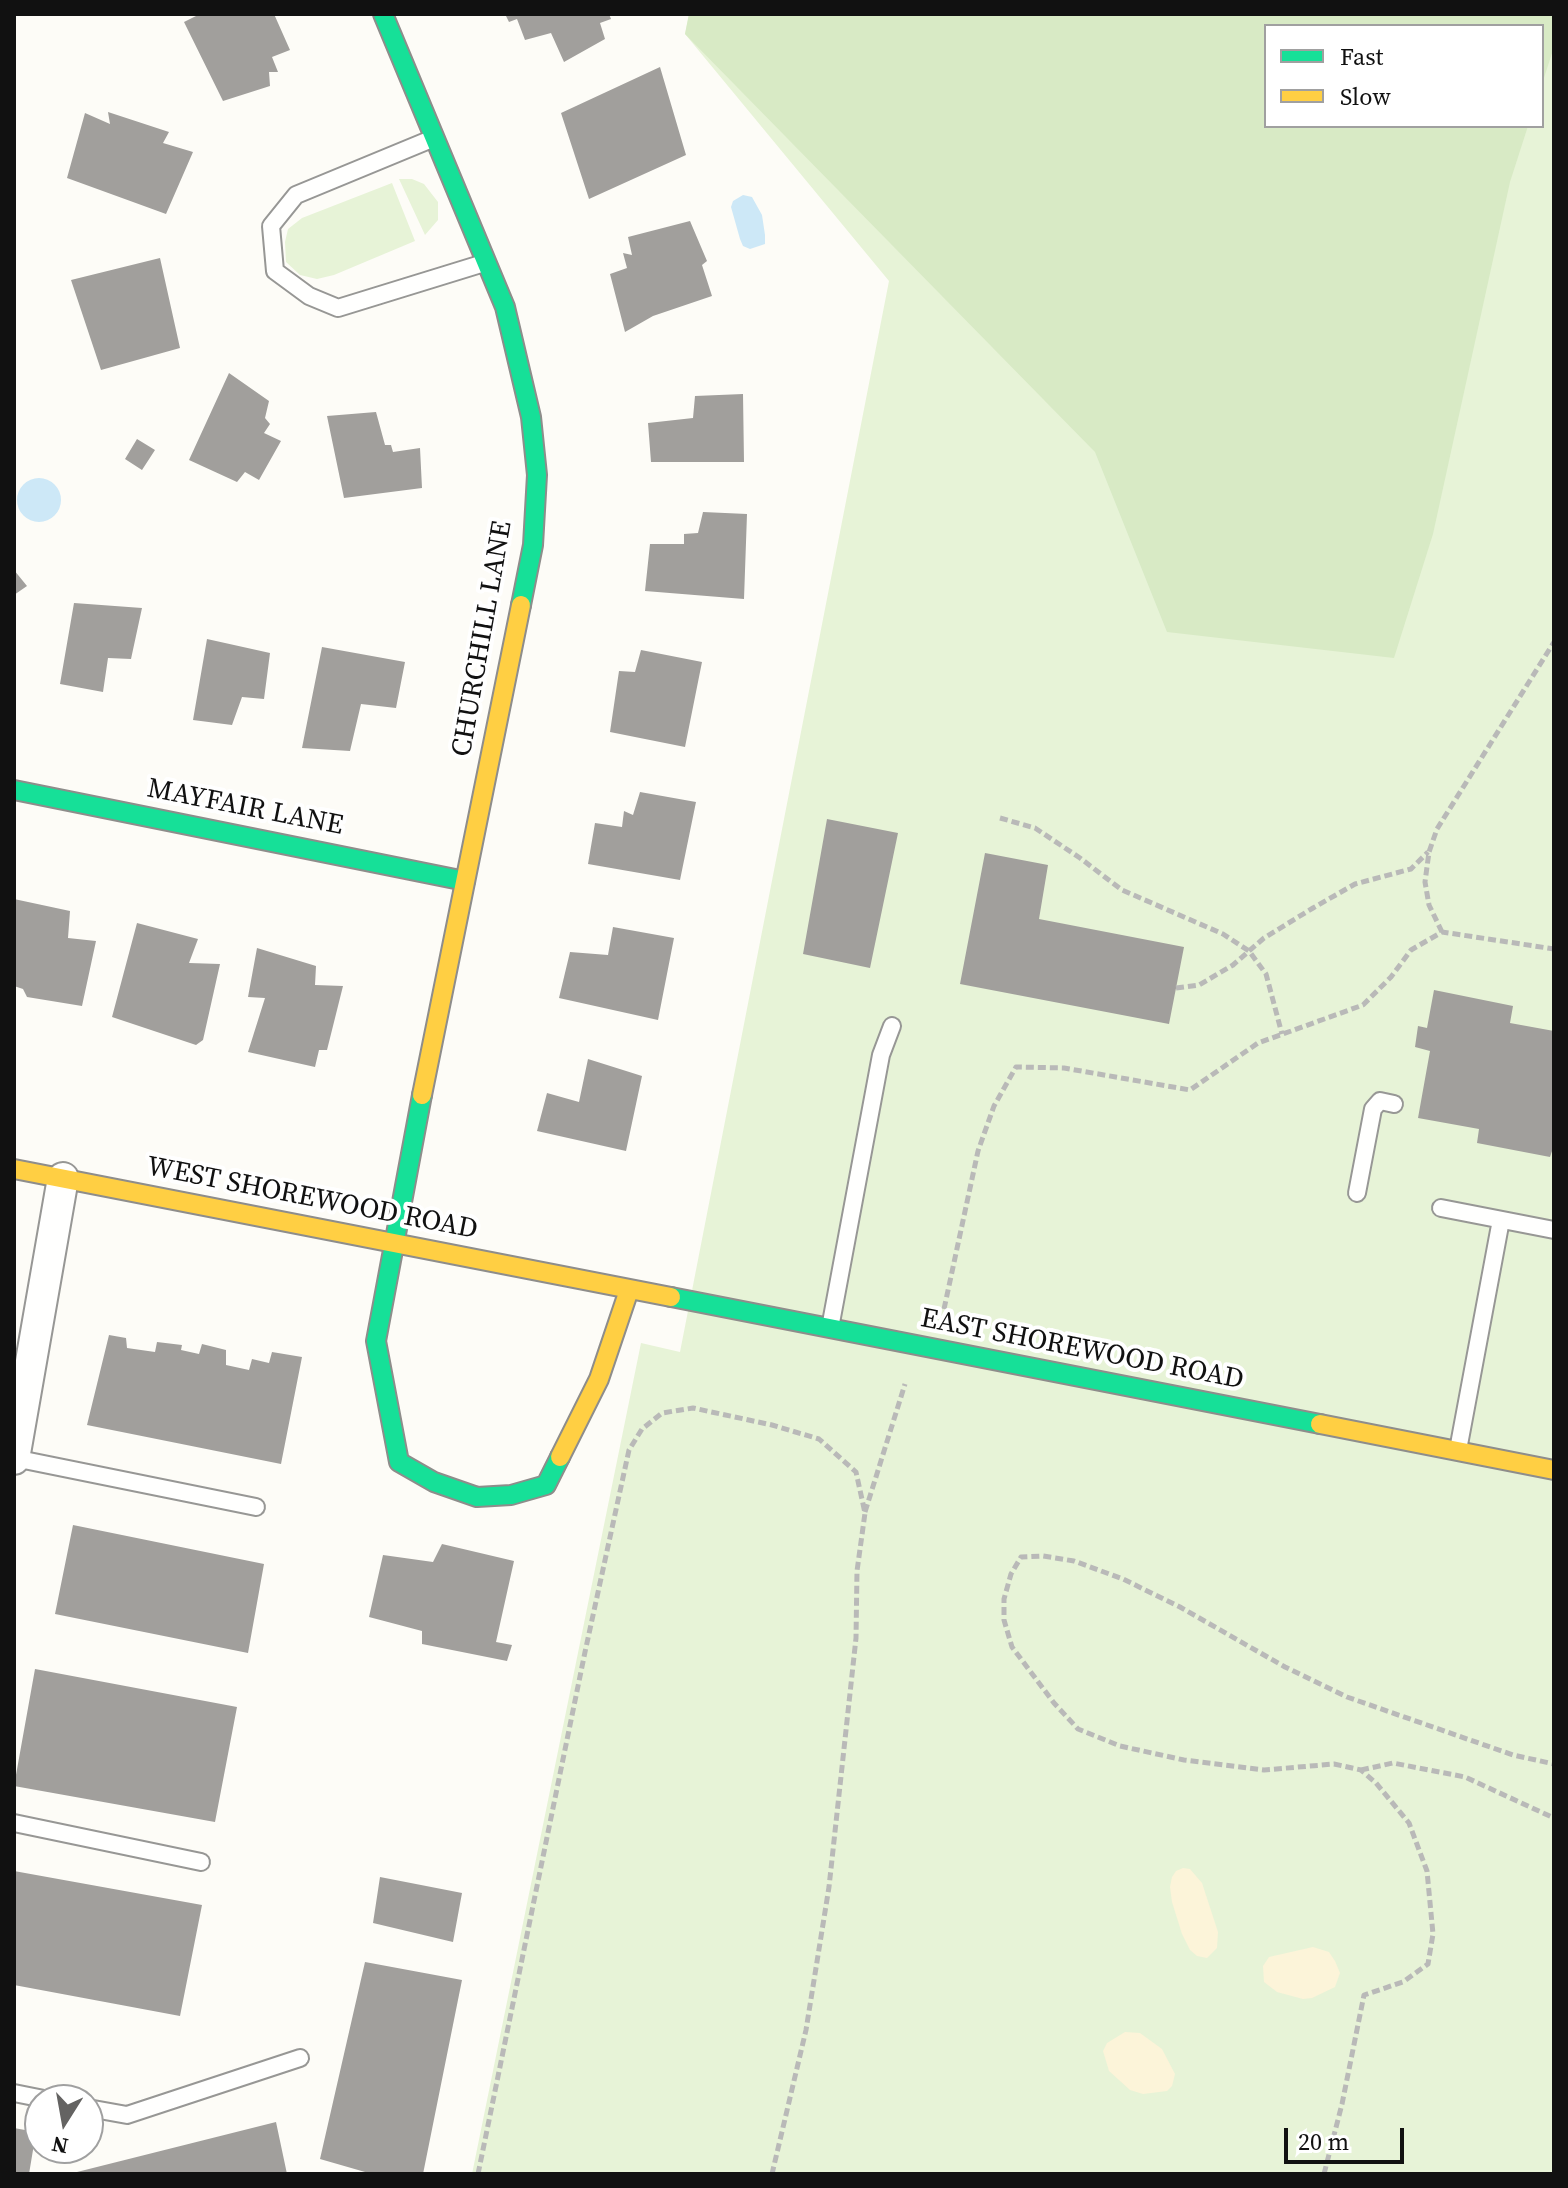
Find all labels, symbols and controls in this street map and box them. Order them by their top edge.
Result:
legend [1264,24,1544,128]
text: Fast [1340,40,1383,73]
text: Slow [1340,80,1391,113]
street label: CHURCHILL LANE [446,518,520,760]
street label: MAYFAIR LANE [144,773,346,843]
street label: WEST SHOREWOOD ROAD [144,1150,480,1248]
street label: EAST SHOREWOOD ROAD [918,1302,1246,1398]
north arrow [24,2084,104,2164]
scale bar [1288,2112,1408,2162]
text: 20 m [1298,2125,1349,2158]
text: N [49,2129,71,2162]

